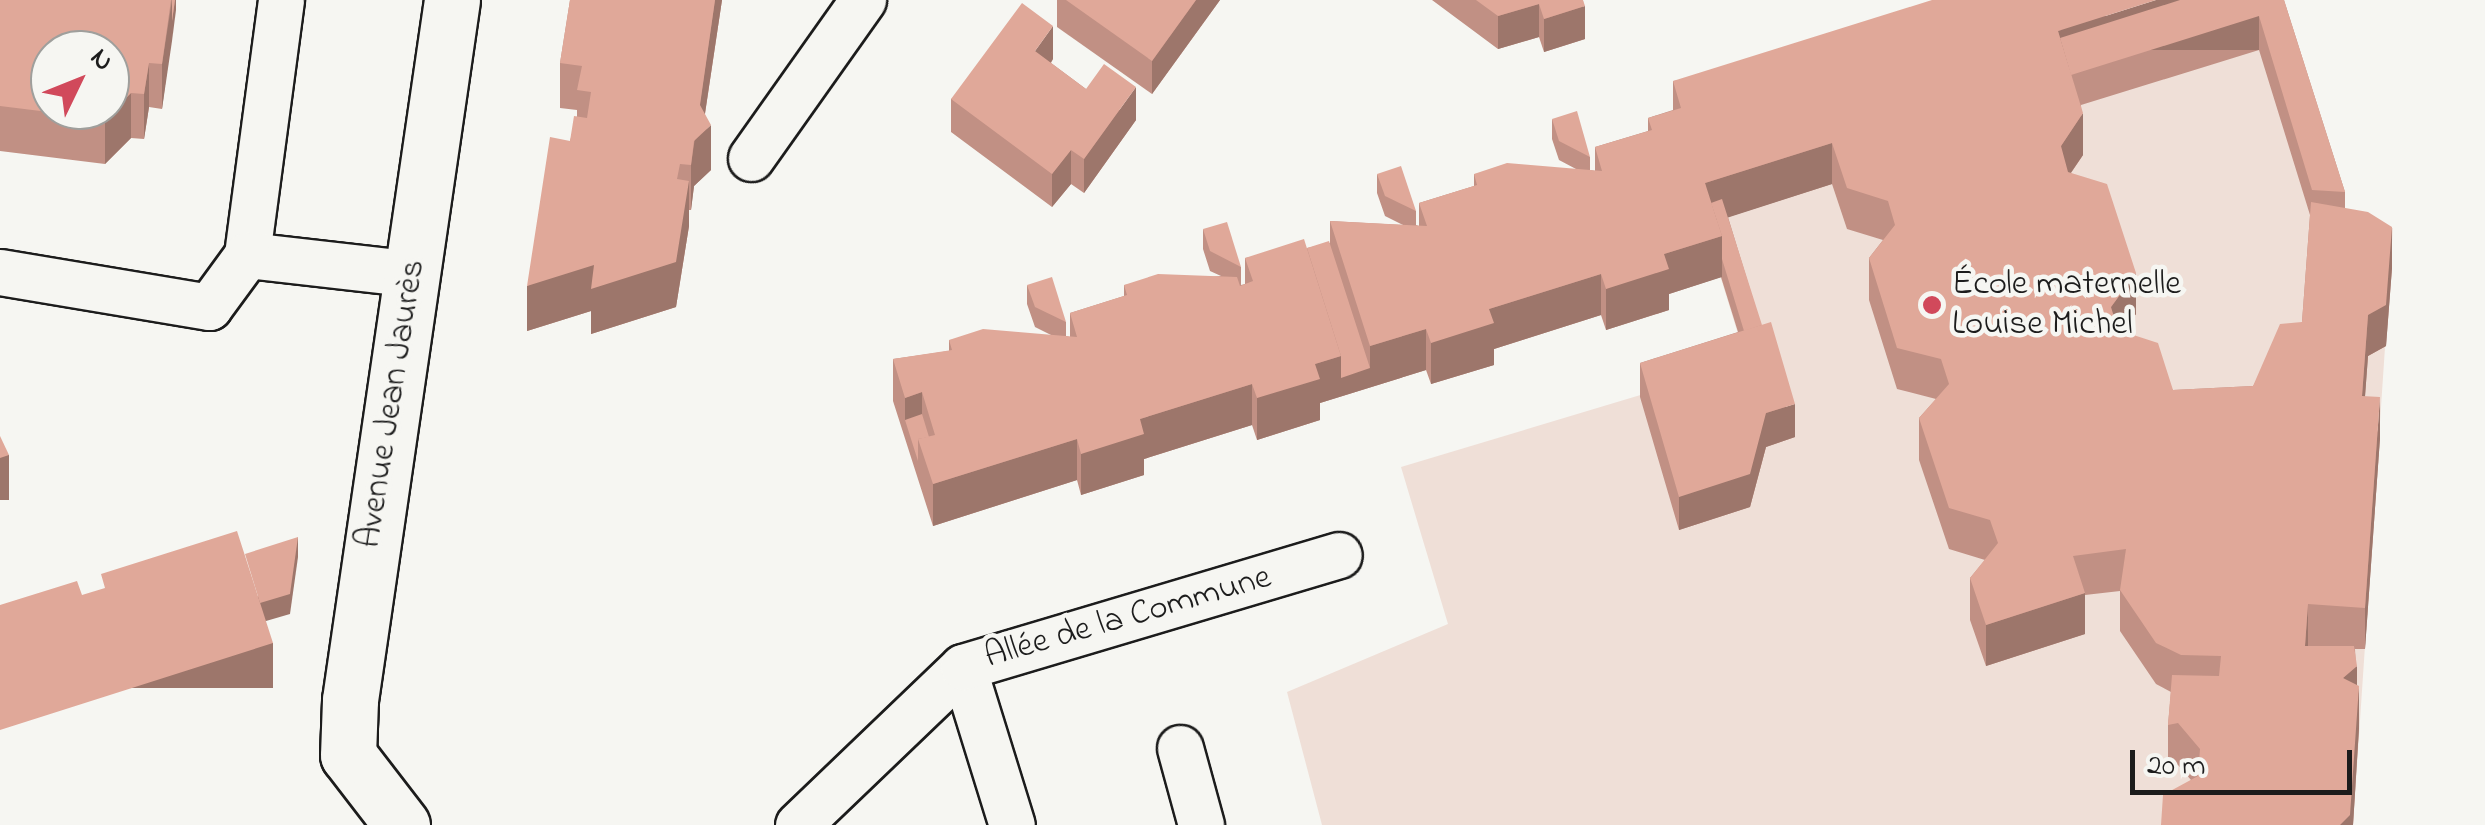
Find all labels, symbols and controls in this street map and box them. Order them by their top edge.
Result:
north arrow [30,30,130,130]
text: N [79,40,122,81]
street label: Avenue Jean Jaurès [348,257,436,551]
place label: École maternelle Louise Michel [1952,264,2181,346]
marker: École maternelle Louise Michel [1921,294,1943,316]
street label: Allée de la Commune [980,557,1276,679]
scale bar [2135,730,2358,792]
text: 20 m [2147,745,2206,789]

